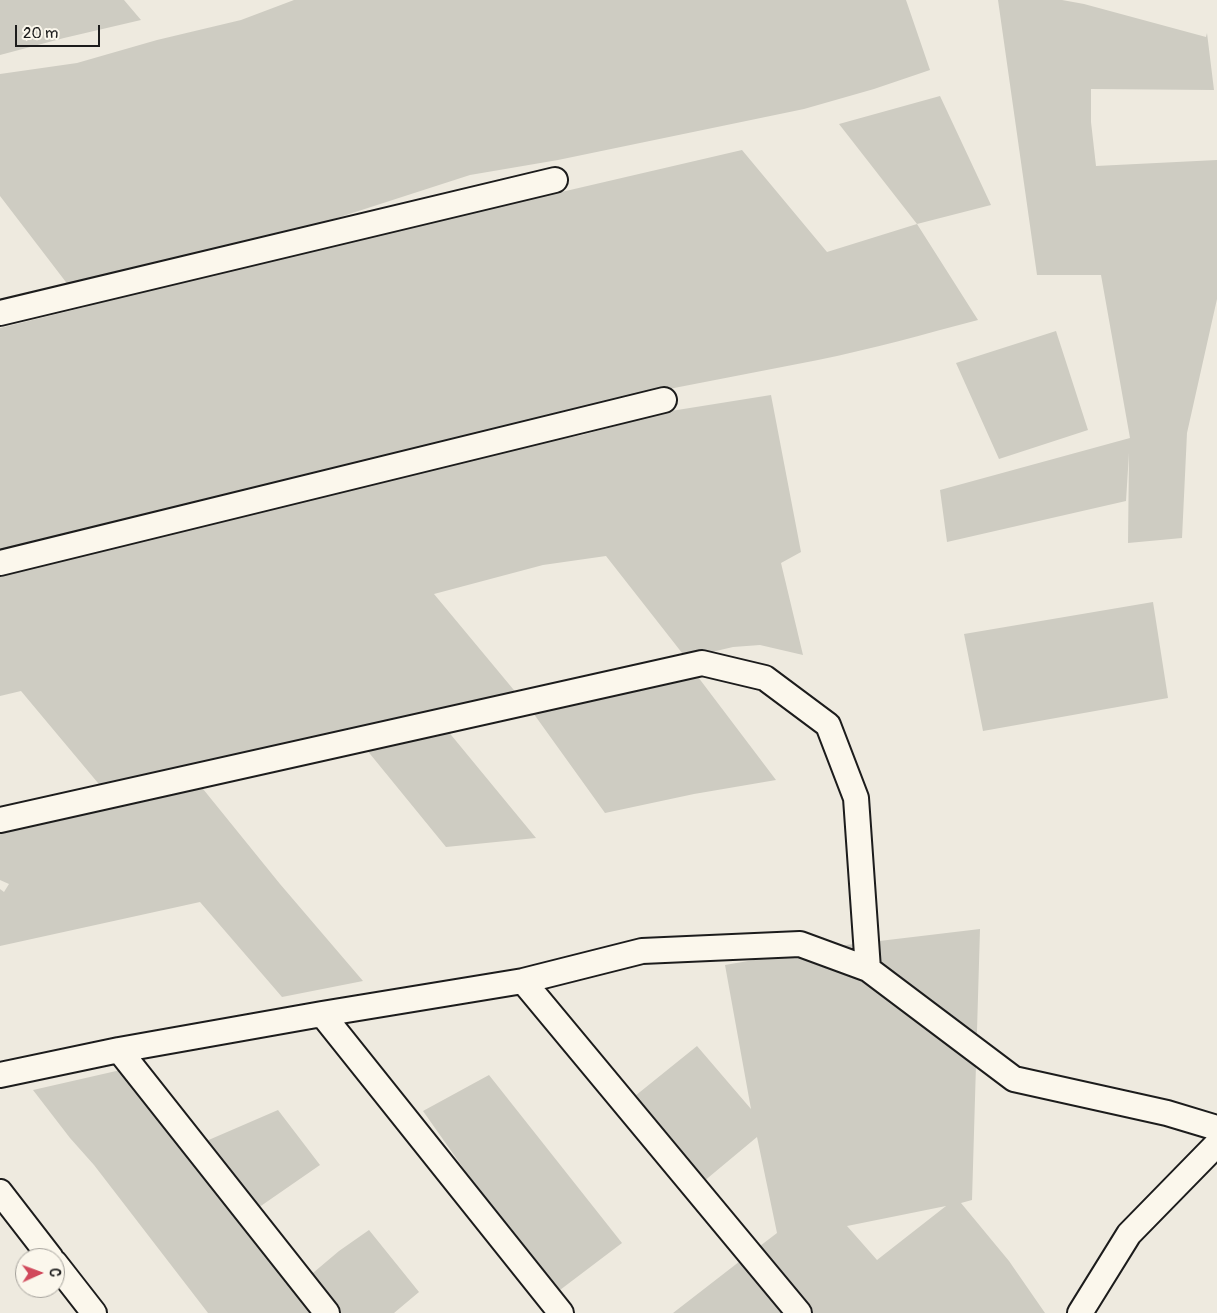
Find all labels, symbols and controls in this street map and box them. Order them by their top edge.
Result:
scale bar [18,15,102,47]
text: 20 m [23,24,58,43]
north arrow [15,1248,65,1298]
text: С [46,1268,63,1277]

